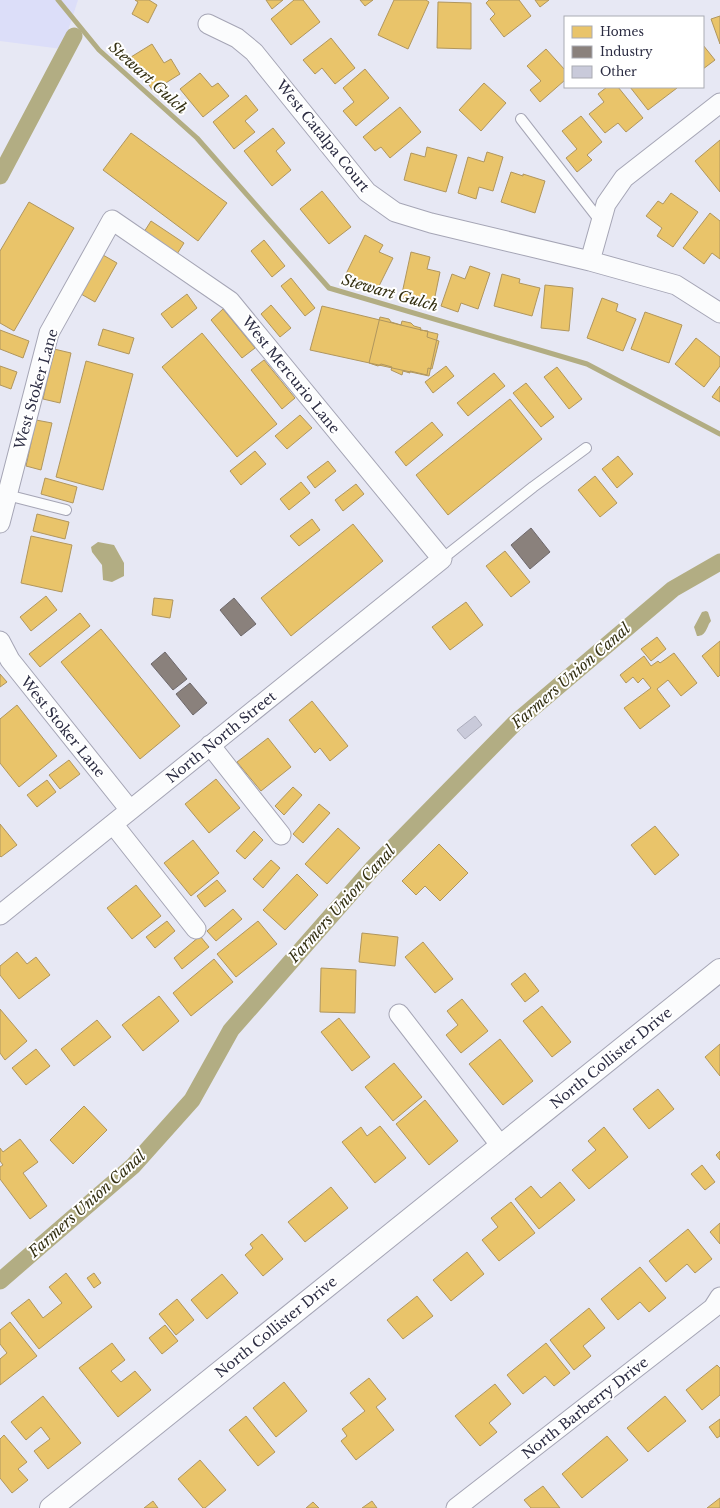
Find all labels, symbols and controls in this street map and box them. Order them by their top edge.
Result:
legend [564,16,704,88]
text: Homes [600,24,644,39]
water label: Stewart Gulch [105,37,192,118]
text: Industry [600,44,653,59]
text: Other [600,64,637,79]
street label: West Catalpa Court [272,76,374,196]
water label: Stewart Gulch [340,270,441,315]
street label: West Mercurio Lane [238,312,344,437]
street label: West Stoker Lane [10,327,62,452]
water label: Farmers Union Canal [507,619,634,733]
street label: West Stoker Lane [16,672,109,781]
street label: North North Street [162,687,280,787]
water label: Farmers Union Canal [283,841,399,967]
street label: North Collister Drive [547,1003,675,1113]
water label: Farmers Union Canal [24,1146,149,1262]
street label: North Collister Drive [212,1272,340,1382]
street label: North Barberry Drive [518,1353,652,1463]

